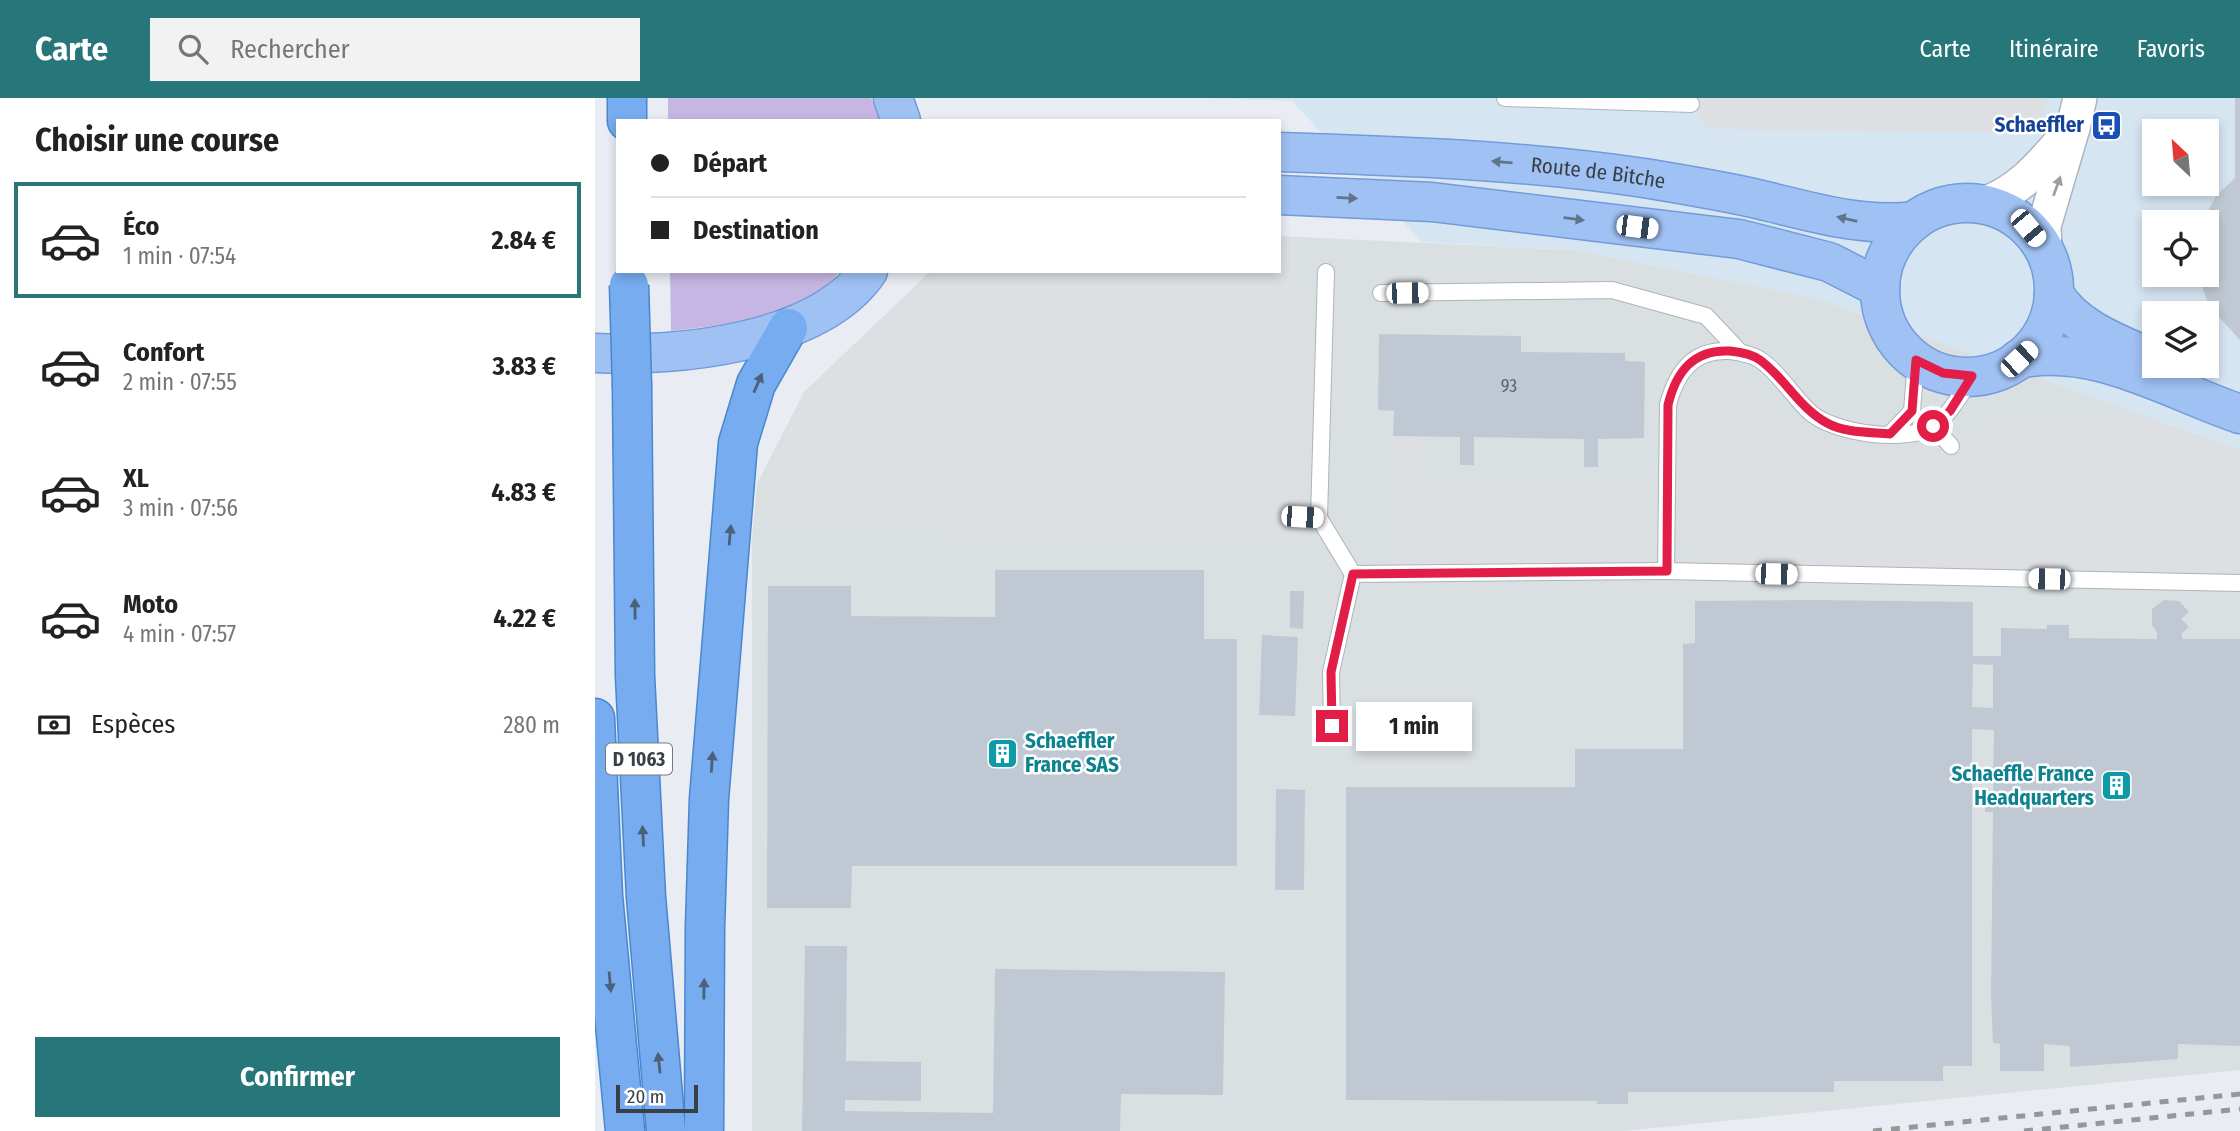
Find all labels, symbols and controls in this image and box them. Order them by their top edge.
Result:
search box [150,18,640,81]
text: Carte [35,29,108,69]
icon: search [174,30,212,68]
text: Rechercher [230,34,350,65]
text: Carte [1920,35,1971,63]
text: Itinéraire [2009,35,2099,63]
text: Favoris [2137,35,2205,63]
bus stop icon: Schaeffler [2090,108,2124,142]
place label: Schaeffler [1995,112,2084,138]
north arrow [2142,119,2219,196]
map controls [2142,119,2219,378]
text: Choisir une course [35,121,279,159]
text: Départ [693,148,767,179]
street label: Route de Bitche [1530,152,1667,194]
one-way arrow [1491,157,1513,168]
one-way arrow [2051,176,2062,197]
one-way arrow [1337,193,1359,204]
car [2007,205,2050,251]
icon: car [39,209,102,272]
button: locate [2142,210,2219,287]
text: Éco [123,211,160,242]
one-way arrow [1563,214,1585,225]
car [1615,214,1660,240]
one-way arrow [1836,214,1858,225]
text: Destination [693,215,819,246]
text: 2.84 € [492,225,556,256]
text: 1 min · 07:54 [123,242,236,270]
car [1386,282,1429,304]
button: layers [2142,301,2219,378]
icon: car [39,335,102,398]
text: Confort [123,337,204,368]
car [1997,337,2042,381]
text: 3.83 € [492,351,556,382]
text: 2 min · 07:55 [123,368,237,396]
one-way arrow [752,373,764,393]
house number: 93 [1501,375,1517,397]
route start [1917,410,1949,442]
icon: car [39,461,102,524]
text: XL [123,463,149,494]
text: 4.83 € [491,477,556,508]
text: 3 min · 07:56 [123,494,238,522]
car [1281,505,1324,529]
one-way arrow [725,524,736,546]
car [1755,563,1798,585]
car [2028,568,2071,590]
icon: car [39,587,102,650]
text: Moto [123,589,178,620]
one-way arrow [629,598,641,620]
text: 4.22 € [493,603,556,634]
text: 4 min · 07:57 [123,620,236,648]
callout: 1 min [1357,702,1472,750]
icon: cash [35,706,73,744]
text: Espèces [91,709,175,740]
route end [1316,710,1348,742]
text: 280 m [503,711,560,739]
text: 1 min [1389,712,1439,740]
place label: Schaeffler France SAS [1025,728,1119,778]
building icon: Schaeffler France SAS [985,736,1019,770]
road number: D 1063 [606,744,672,774]
one-way arrow [707,751,718,773]
place label: Schaeffle France Headquarters [1951,761,2094,811]
building icon: Schaeffle France Headquarters [2100,769,2134,803]
one-way arrow [637,825,648,847]
one-way arrow [605,971,616,993]
one-way arrow [698,978,710,1000]
button: Confirmer [35,1037,560,1117]
one-way arrow [654,1052,665,1074]
scale bar [616,1082,698,1114]
text: 20 m [627,1085,664,1108]

